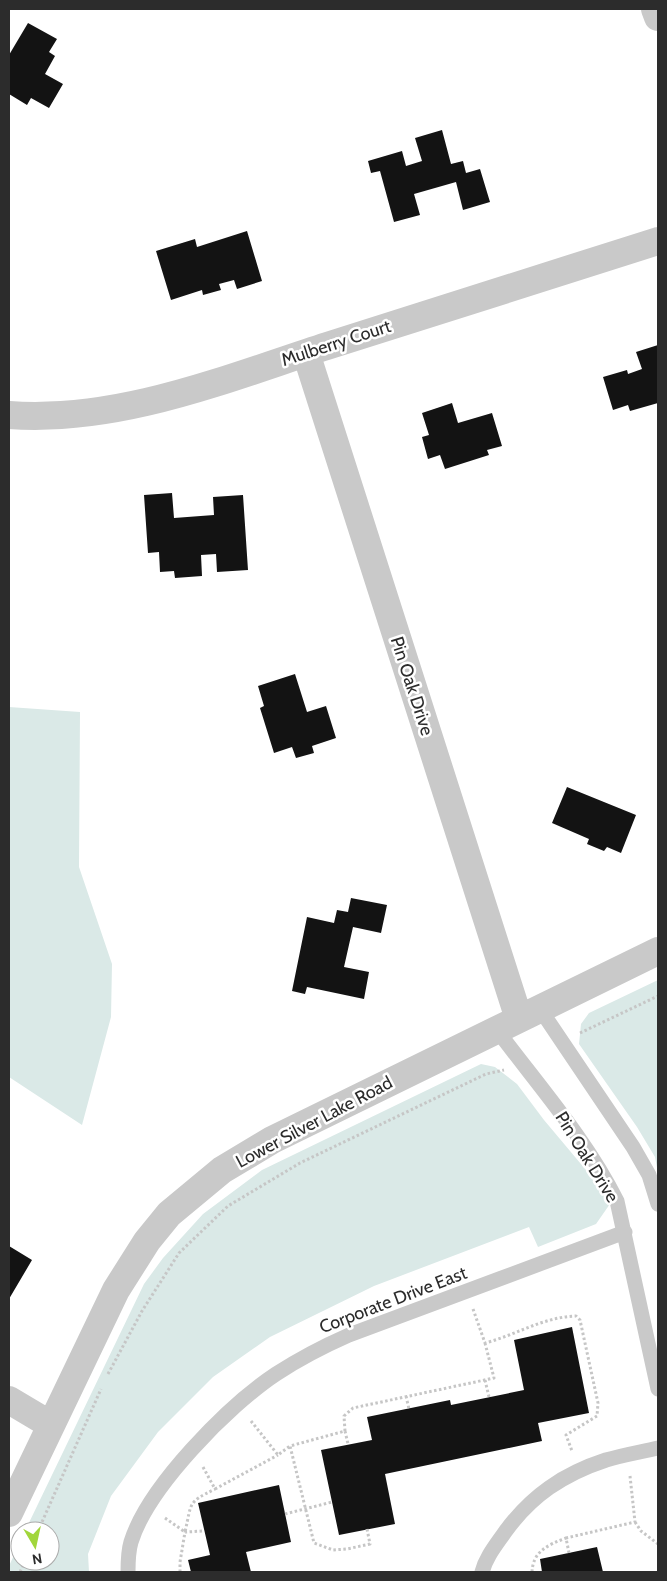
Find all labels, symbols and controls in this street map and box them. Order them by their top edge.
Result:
street label: Mulberry Court [279,315,393,371]
street label: Pin Oak Drive [386,634,438,738]
street label: Lower Silver Lake Road [232,1071,396,1173]
street label: Pin Oak Drive [550,1108,624,1206]
street label: Corporate Drive East [316,1262,470,1338]
north arrow [10,1521,60,1571]
text: N [31,1549,43,1569]

